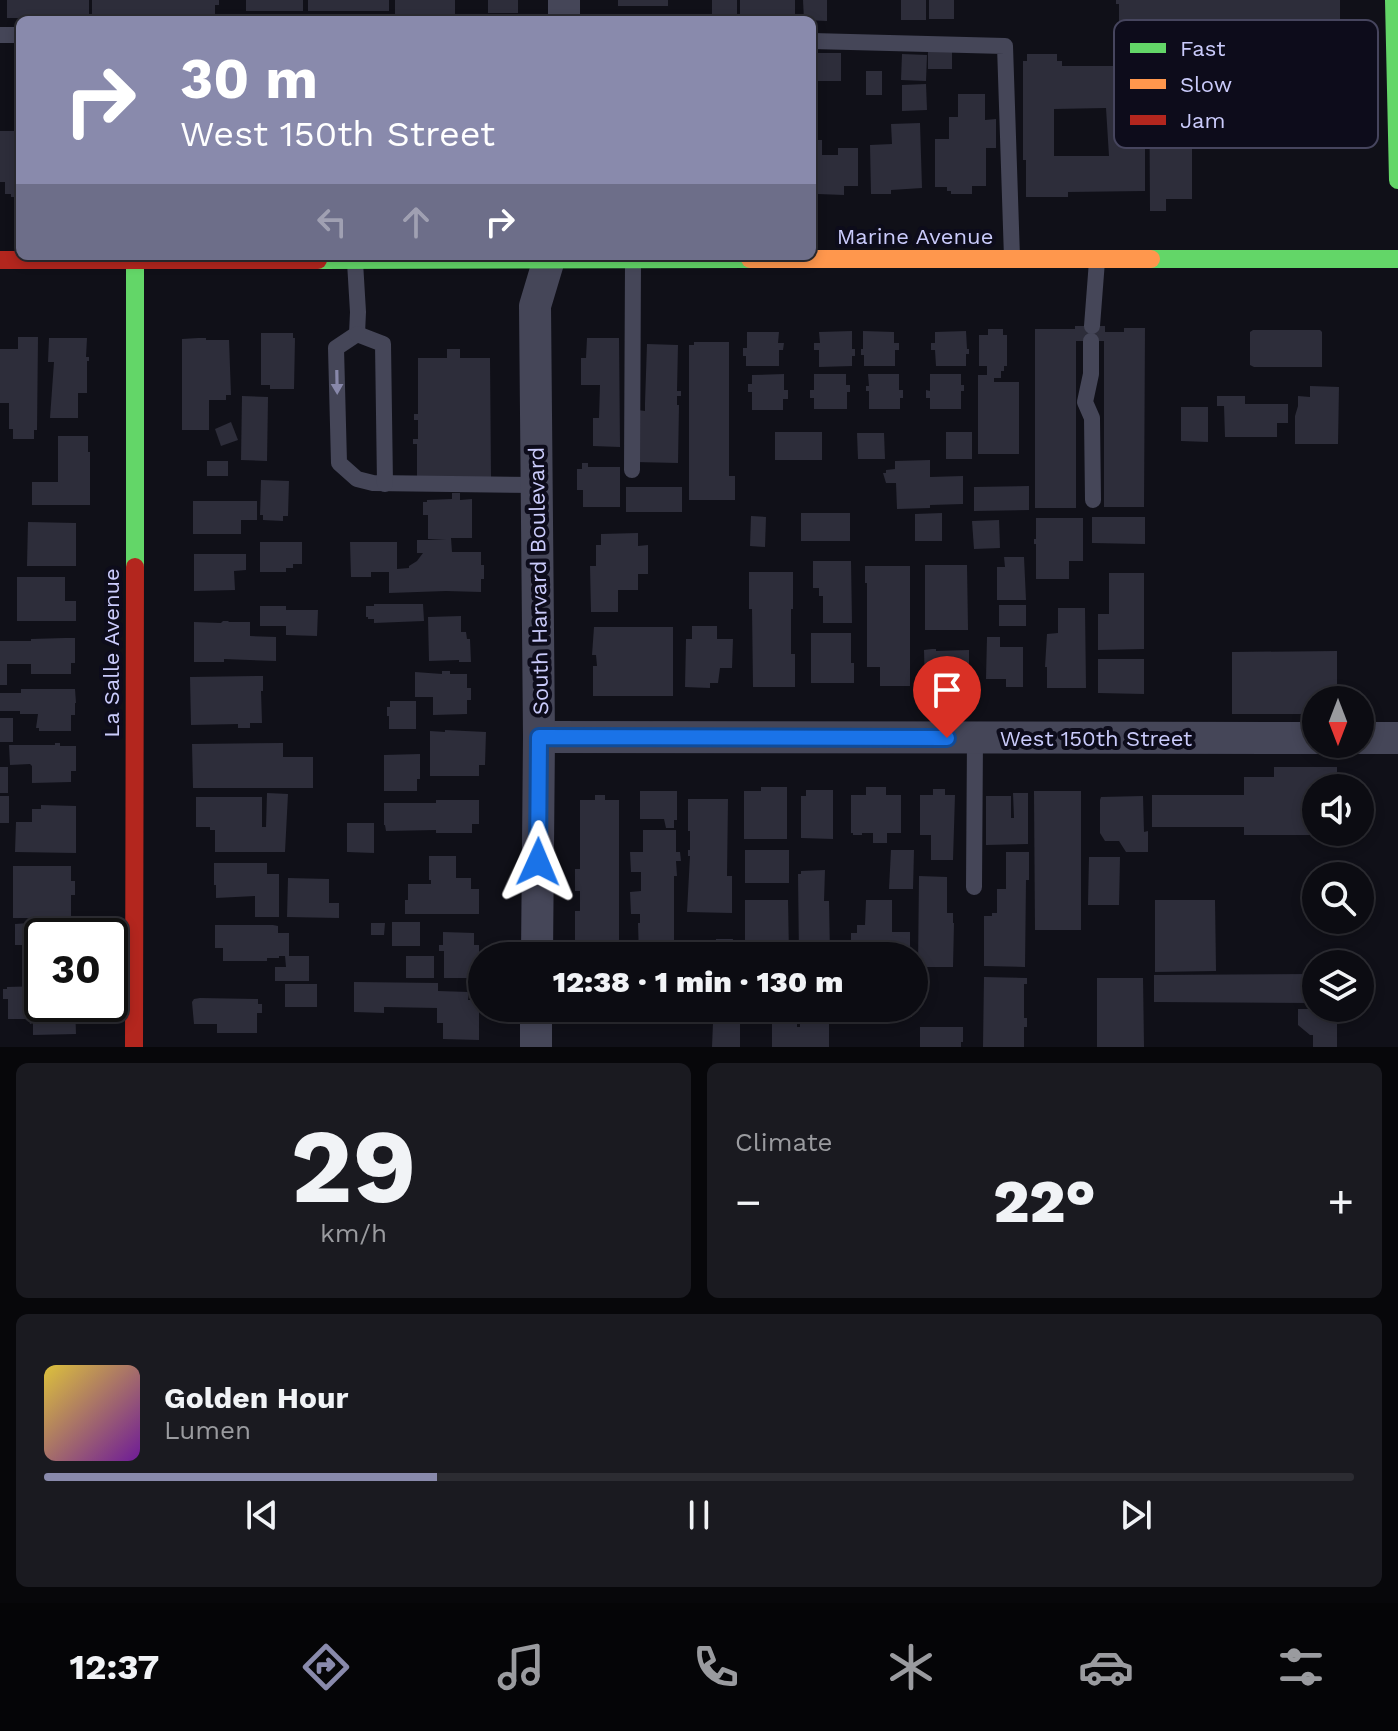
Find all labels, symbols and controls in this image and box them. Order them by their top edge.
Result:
legend [1114,20,1378,148]
text: Fast [1180,36,1226,61]
text: 30 m [180,46,318,112]
icon: right [48,48,152,152]
text: Slow [1180,72,1232,97]
text: Jam [1180,108,1225,133]
text: West 150th Street [180,113,495,155]
icon: left [310,200,354,244]
icon: ahead [394,200,438,244]
icon: right [478,200,522,244]
street label: Marine Avenue [837,224,993,249]
one-way arrow [331,370,343,395]
street label: South Harvard Boulevard [524,447,553,715]
street label: La Salle Avenue [99,568,124,738]
pin [913,656,981,738]
icon: arrive [925,668,969,712]
north arrow [1302,686,1374,758]
map controls [1302,686,1374,1022]
street label: West 150th Street [1000,726,1192,751]
button: sound [1302,774,1374,846]
position arrow [496,820,580,904]
button: search [1302,862,1374,934]
speed limit sign: 30 [24,918,128,1022]
button: layers [1302,950,1374,1022]
text: 12:38 · 1 min · 130 m [553,964,843,999]
text: 29 [290,1105,417,1227]
text: Climate [735,1127,833,1157]
text: 22° [993,1166,1096,1237]
text: − [735,1176,762,1228]
text: + [1327,1176,1354,1228]
text: km/h [320,1218,387,1248]
text: Golden Hour [164,1380,348,1415]
text: Lumen [164,1415,251,1445]
icon: previous [240,1493,284,1537]
icon: pause [677,1493,721,1537]
icon: next [1114,1493,1158,1537]
icon: directions [298,1639,354,1695]
icon: music [493,1639,549,1695]
icon: phone [688,1639,744,1695]
icon: climate [883,1639,939,1695]
icon: car [1078,1639,1134,1695]
icon: filters [1273,1639,1329,1695]
text: 12:37 [69,1646,160,1688]

